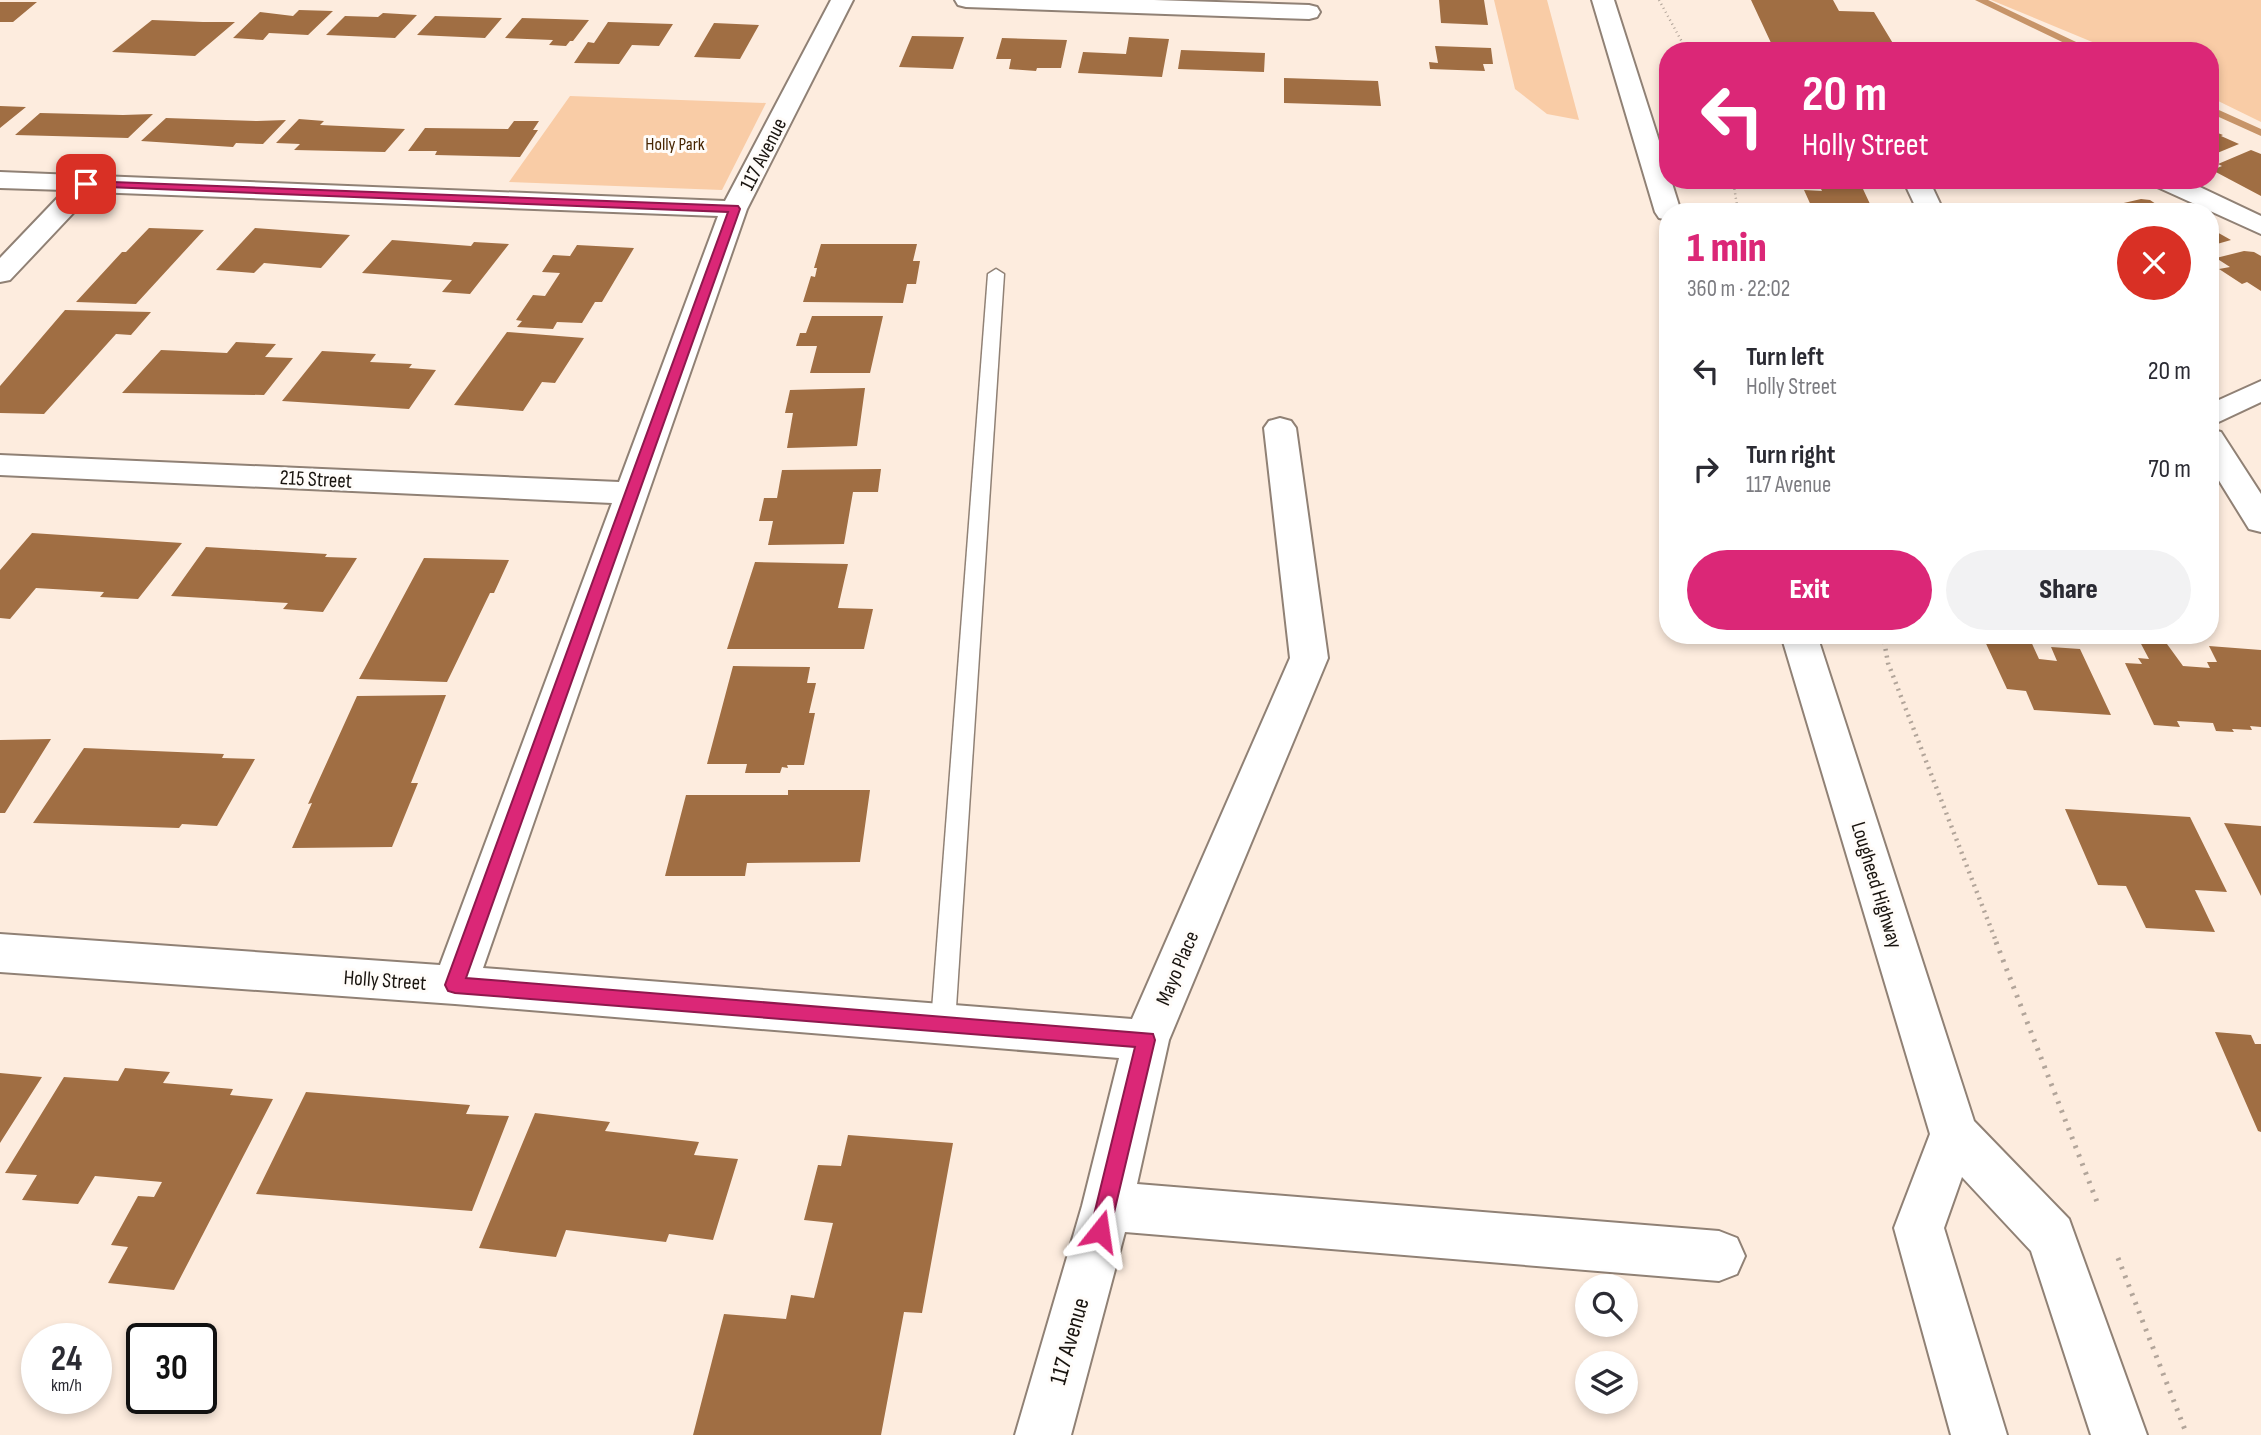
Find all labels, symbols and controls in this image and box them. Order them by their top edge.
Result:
text: 20 m [1802,66,1887,125]
icon: left [1687,70,1778,161]
street label: 117 Avenue [735,114,792,195]
text: Holly Street [1802,126,1928,165]
park label: Holly Park [645,134,705,155]
pin [56,154,116,214]
icon: arrive [67,165,105,203]
text: 1 min [1687,223,1767,274]
button: close [2117,226,2191,300]
text: 360 m · 22:02 [1687,275,1790,303]
text: Turn left [1746,342,1824,373]
icon: left [1687,352,1725,390]
text: 20 m [2148,356,2191,387]
text: Holly Street [1746,373,1837,401]
text: Turn right [1746,440,1835,471]
icon: right [1687,450,1725,488]
text: 70 m [2148,454,2191,485]
street label: 215 Street [279,465,353,494]
text: 117 Avenue [1746,471,1831,499]
button: Exit [1687,550,1932,630]
button: Share [1946,550,2191,630]
street label: Lougheed Highway [1845,819,1908,951]
street label: Mayo Place [1151,927,1204,1009]
street label: Holly Street [343,965,427,996]
position arrow [1063,1194,1137,1268]
map controls [1575,1274,1638,1414]
button: search [1575,1274,1638,1337]
street label: 117 Avenue [1043,1294,1096,1388]
speed limit sign: 30 [126,1323,217,1414]
text: 24 [51,1338,82,1381]
button: layers [1575,1351,1638,1414]
text: km/h [51,1375,82,1396]

